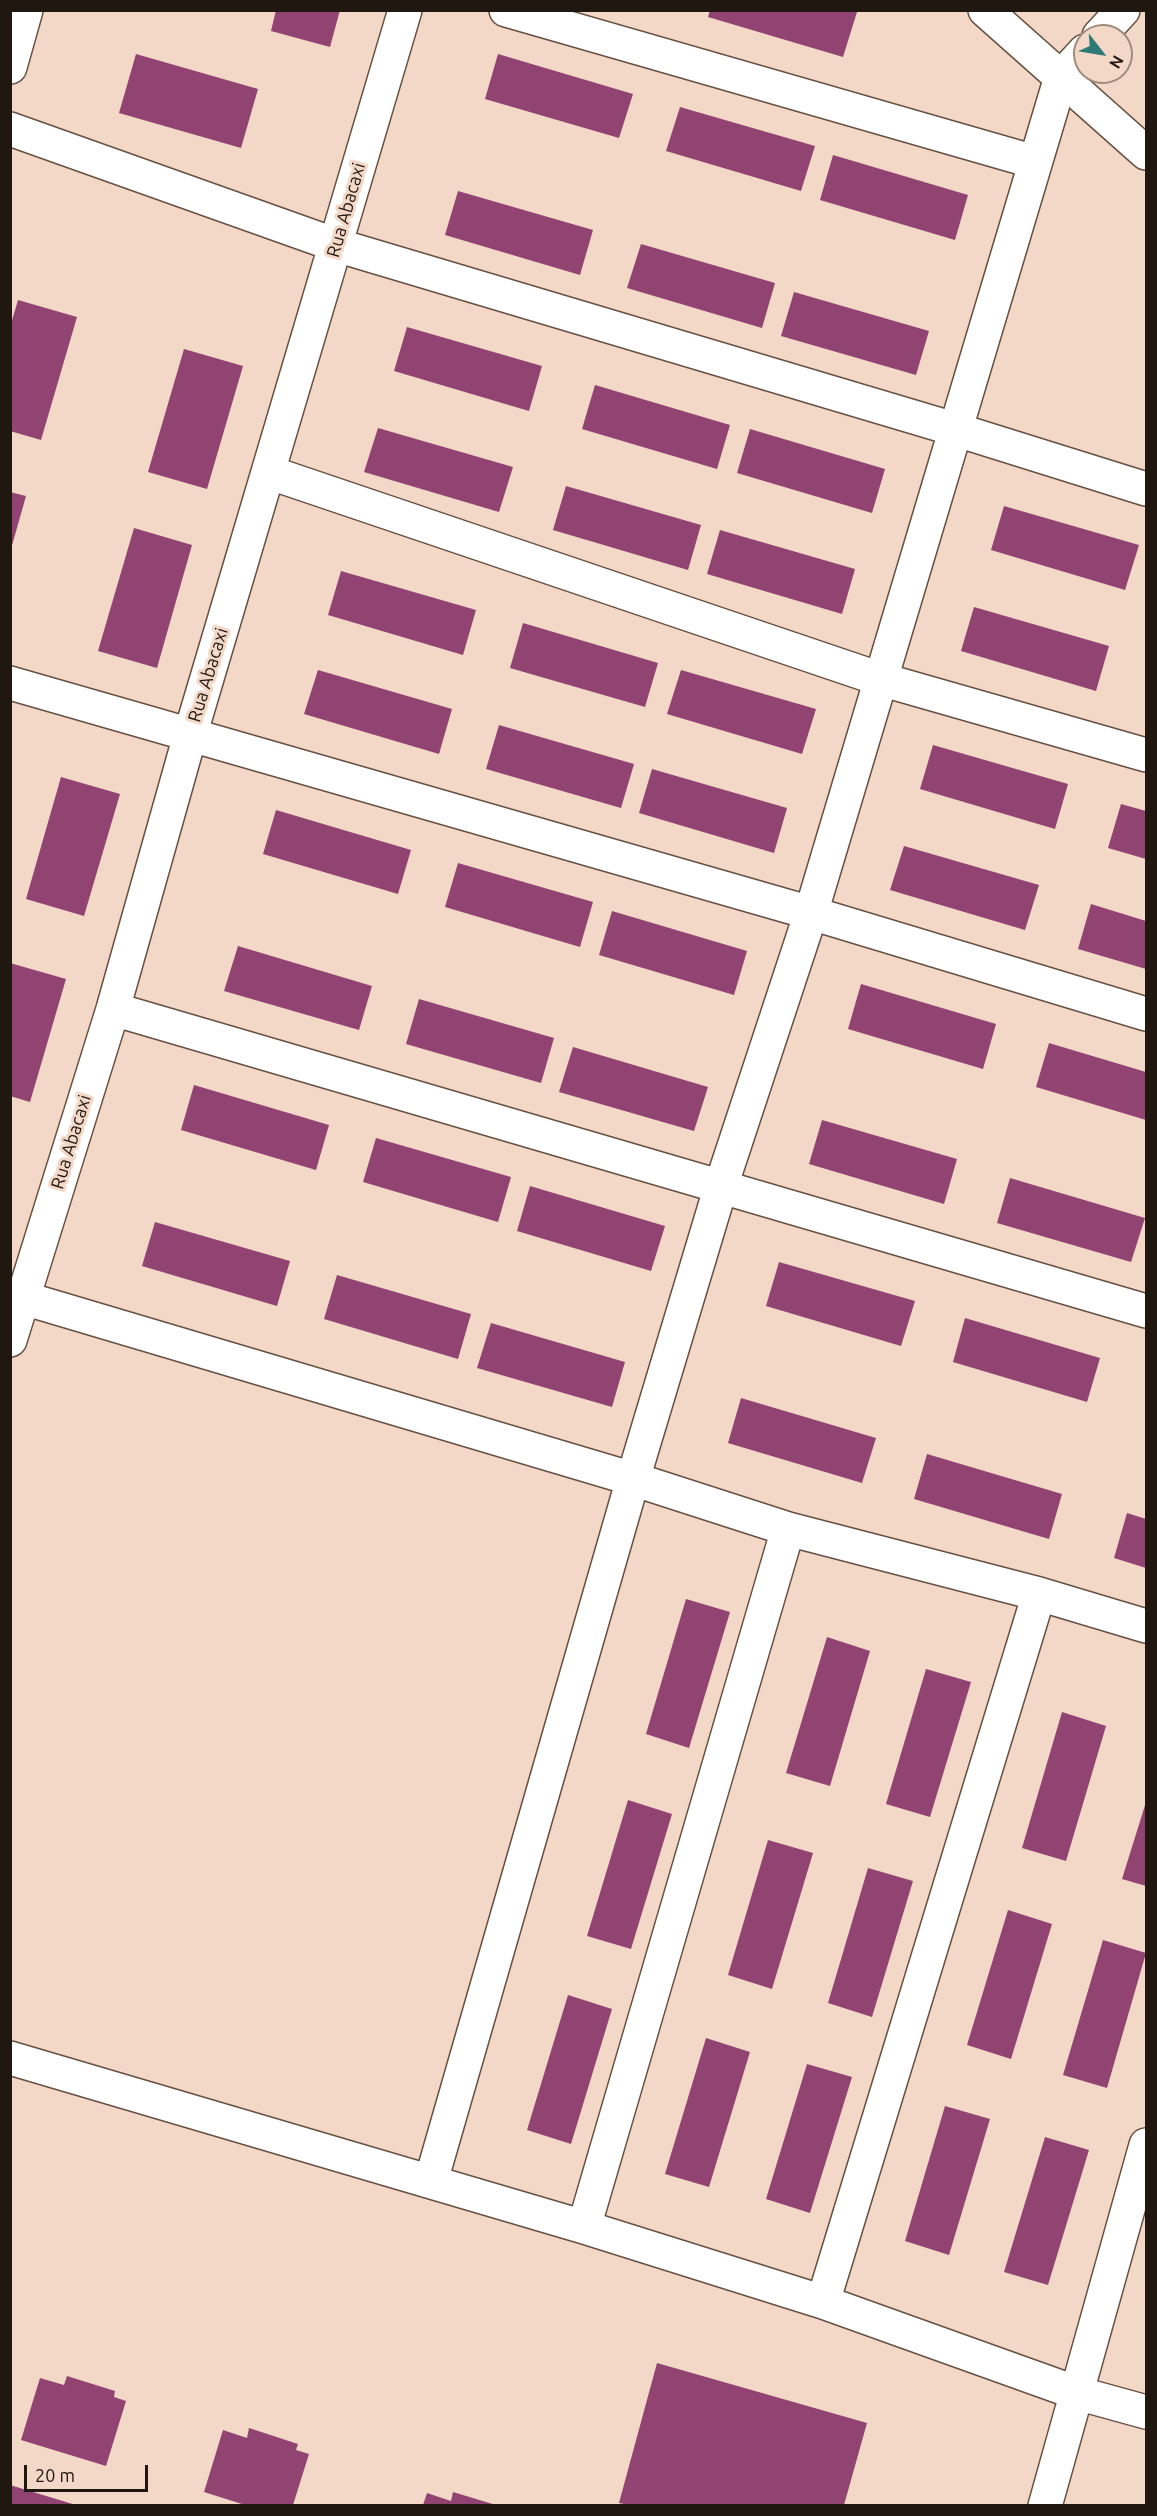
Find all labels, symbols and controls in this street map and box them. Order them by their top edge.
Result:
north arrow [1073,24,1133,84]
text: N [1106,52,1128,72]
street label: Rua Abacaxi [322,160,370,260]
street label: Rua Abacaxi [183,625,233,725]
street label: Rua Abacaxi [46,1092,96,1192]
scale bar [27,2453,152,2491]
text: 20 m [35,2465,75,2485]

